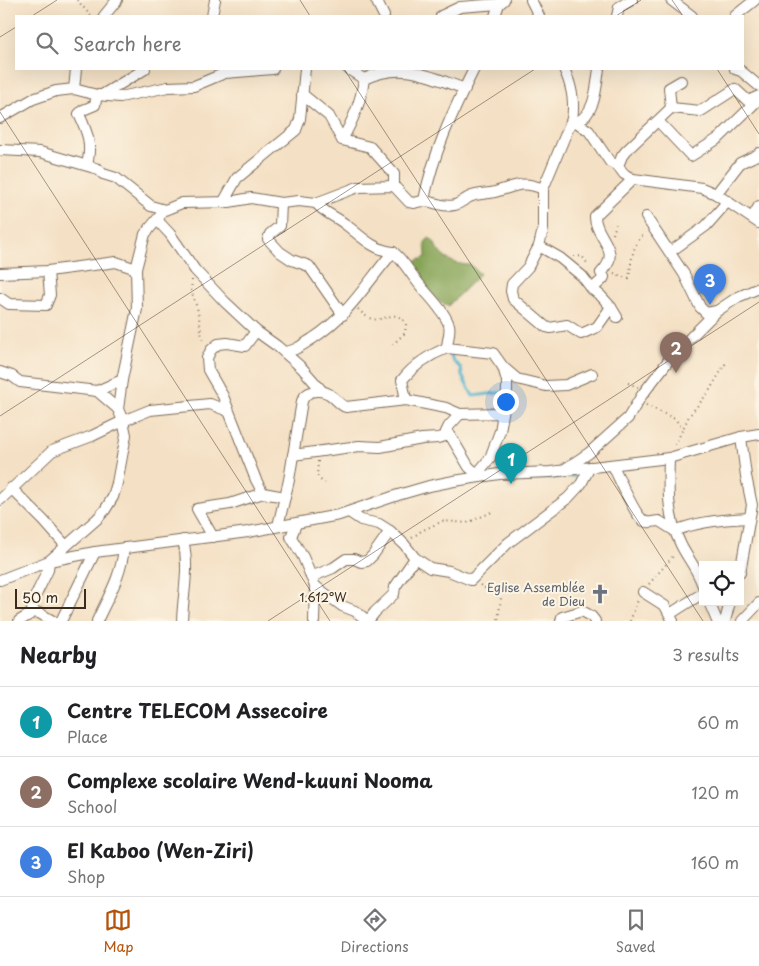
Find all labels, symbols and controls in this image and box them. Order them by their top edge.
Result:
search box [15,15,744,70]
icon: search [33,29,61,57]
text: Search here [73,29,182,57]
pin: 3 [694,264,726,305]
pin: 2 [660,332,692,373]
your location [493,389,519,415]
pin: 1 [495,443,527,484]
map controls [699,561,744,606]
button: locate [699,561,744,606]
place label: Eglise Assemblée de Dieu [487,578,585,610]
church icon: Eglise Assemblée de Dieu [589,583,611,605]
scale bar [15,586,86,609]
text: 50 m [22,587,58,608]
text: 1.612°W [300,588,347,606]
text: Nearby [20,638,97,670]
text: 3 results [672,642,739,666]
text: Centre TELECOM Assecoire [67,696,328,724]
text: 1 [32,710,40,734]
text: 60 m [697,710,739,734]
text: Place [67,724,108,748]
text: Complexe scolaire Wend-kuuni Nooma [67,766,433,794]
text: 2 [30,780,42,804]
text: 120 m [692,780,739,804]
text: School [67,794,117,818]
text: El Kaboo (Wen-Ziri) [67,836,254,864]
text: 3 [31,850,41,874]
text: 160 m [691,850,739,874]
text: Shop [67,864,105,888]
tab: Map [104,906,133,957]
tab: Directions [341,906,409,957]
tab: Saved [616,906,655,957]

